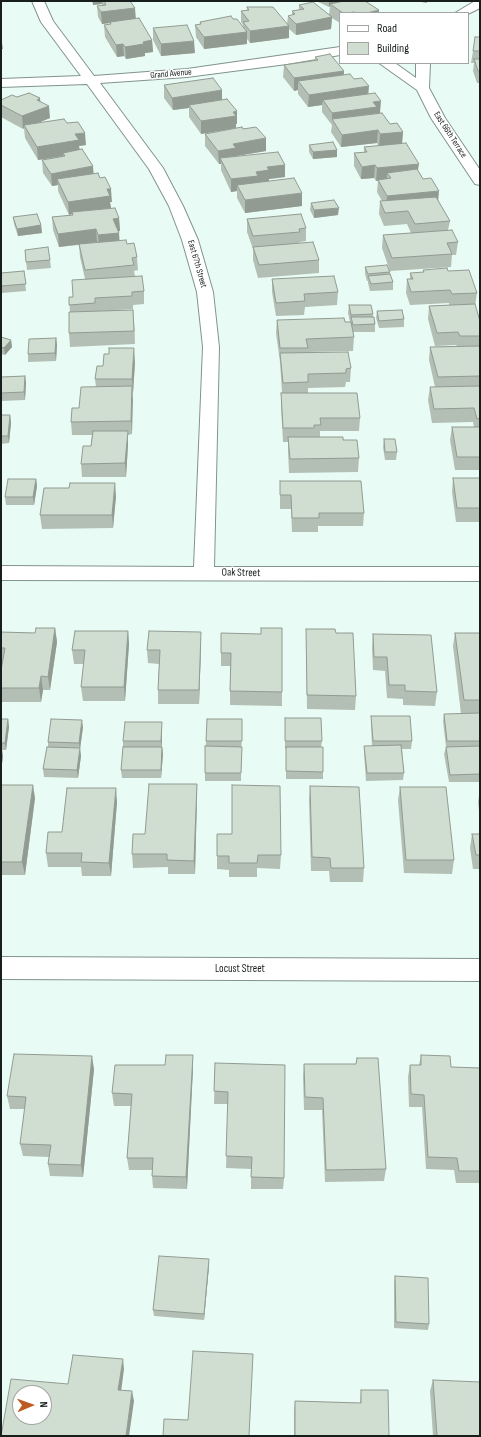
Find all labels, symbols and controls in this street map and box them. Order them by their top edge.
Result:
legend [339,12,469,64]
text: Road [377,21,397,36]
text: Building [377,41,409,56]
street label: Grand Avenue [150,67,192,81]
street label: East 66th Terrace [431,110,469,160]
street label: East 67th Street [185,239,209,289]
street label: Oak Street [222,566,260,580]
street label: Locust Street [215,962,265,976]
north arrow [12,1385,52,1425]
text: N [37,1401,50,1408]

